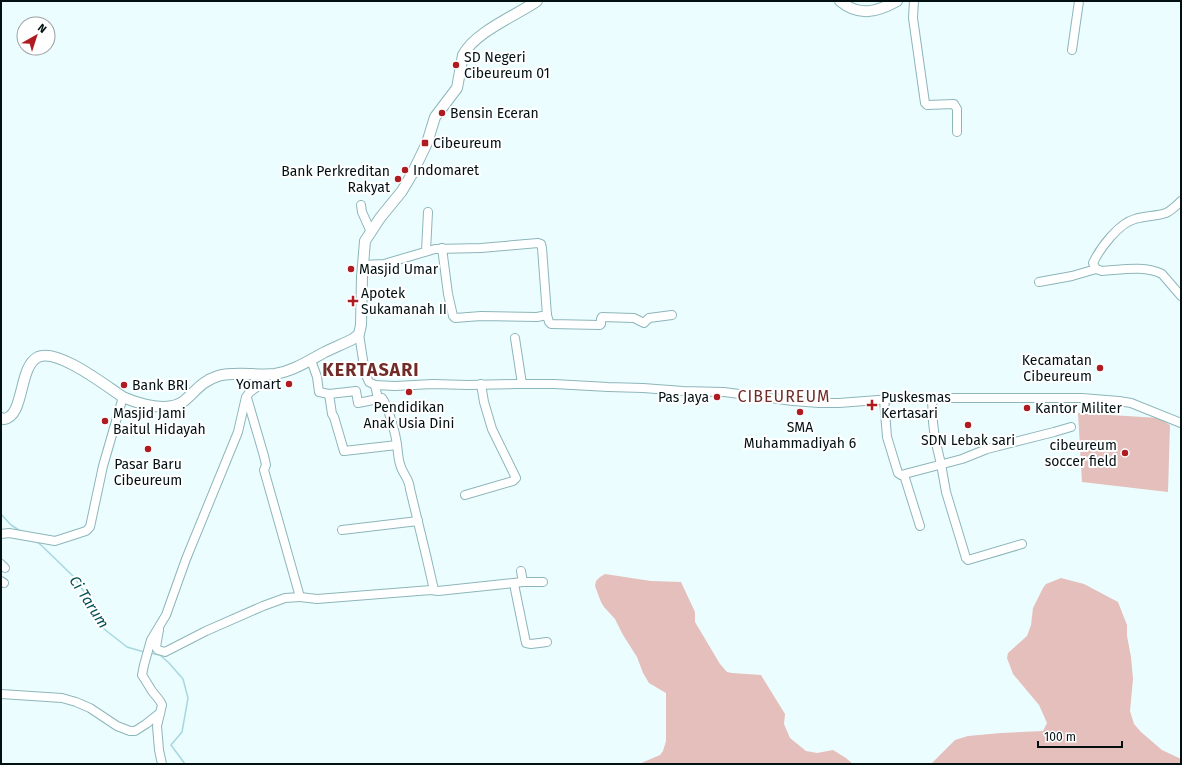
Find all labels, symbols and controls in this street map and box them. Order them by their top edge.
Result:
north arrow [16,16,56,56]
text: N [35,21,49,36]
place label: SD Negeri Cibeureum 01 [464,49,550,82]
marker: SD Negeri Cibeureum 01 [451,60,461,70]
place label: Bensin Eceran [450,105,539,122]
marker: Bensin Eceran [437,108,447,118]
place label: Cibeureum [433,135,502,152]
marker: Cibeureum [420,138,430,148]
place label: Indomaret [413,162,480,179]
place label: Bank Perkreditan Rakyat [281,163,391,196]
marker: Indomaret [400,165,410,175]
marker: Bank Perkreditan Rakyat [393,174,403,184]
place label: Masjid Umar [359,261,439,278]
marker: Masjid Umar [346,264,356,274]
place label: Apotek Sukamanah II [361,285,447,318]
marker: Apotek Sukamanah II [348,296,358,306]
place label: Kecamatan Cibeureum [1022,352,1092,385]
district label: KERTASARI [322,359,420,381]
marker: Kecamatan Cibeureum [1095,363,1105,373]
place label: Yomart [236,376,282,393]
place label: Bank BRI [132,377,188,394]
marker: Yomart [284,379,294,389]
marker: Bank BRI [119,380,129,390]
marker: Pendidikan Anak Usia Dini [404,387,414,397]
district label: CIBEUREUM [738,387,830,406]
place label: Pas Jaya [658,389,709,406]
place label: Puskesmas Kertasari [881,389,951,422]
marker: Pas Jaya [712,392,722,402]
place label: Pendidikan Anak Usia Dini [364,399,454,432]
marker: Puskesmas Kertasari [866,399,878,411]
place label: Kantor Militer [1035,400,1122,417]
marker: Kantor Militer [1022,403,1032,413]
place label: Masjid Jami Baitul Hidayah [113,405,206,438]
marker: SMA Muhammadiyah 6 [795,407,805,417]
marker: Masjid Jami Baitul Hidayah [100,416,110,426]
place label: SMA Muhammadiyah 6 [744,419,856,452]
marker: SDN Lebak sari [963,420,973,430]
place label: SDN Lebak sari [921,432,1015,449]
place label: cibeureum soccer field [1045,437,1117,470]
marker: Pasar Baru Cibeureum [143,444,153,454]
marker: cibeureum soccer field [1120,448,1130,458]
place label: Pasar Baru Cibeureum [114,456,182,489]
water label: Ci Tarum [65,572,113,632]
scale bar [1038,723,1122,749]
text: 100 m [1044,730,1076,744]

